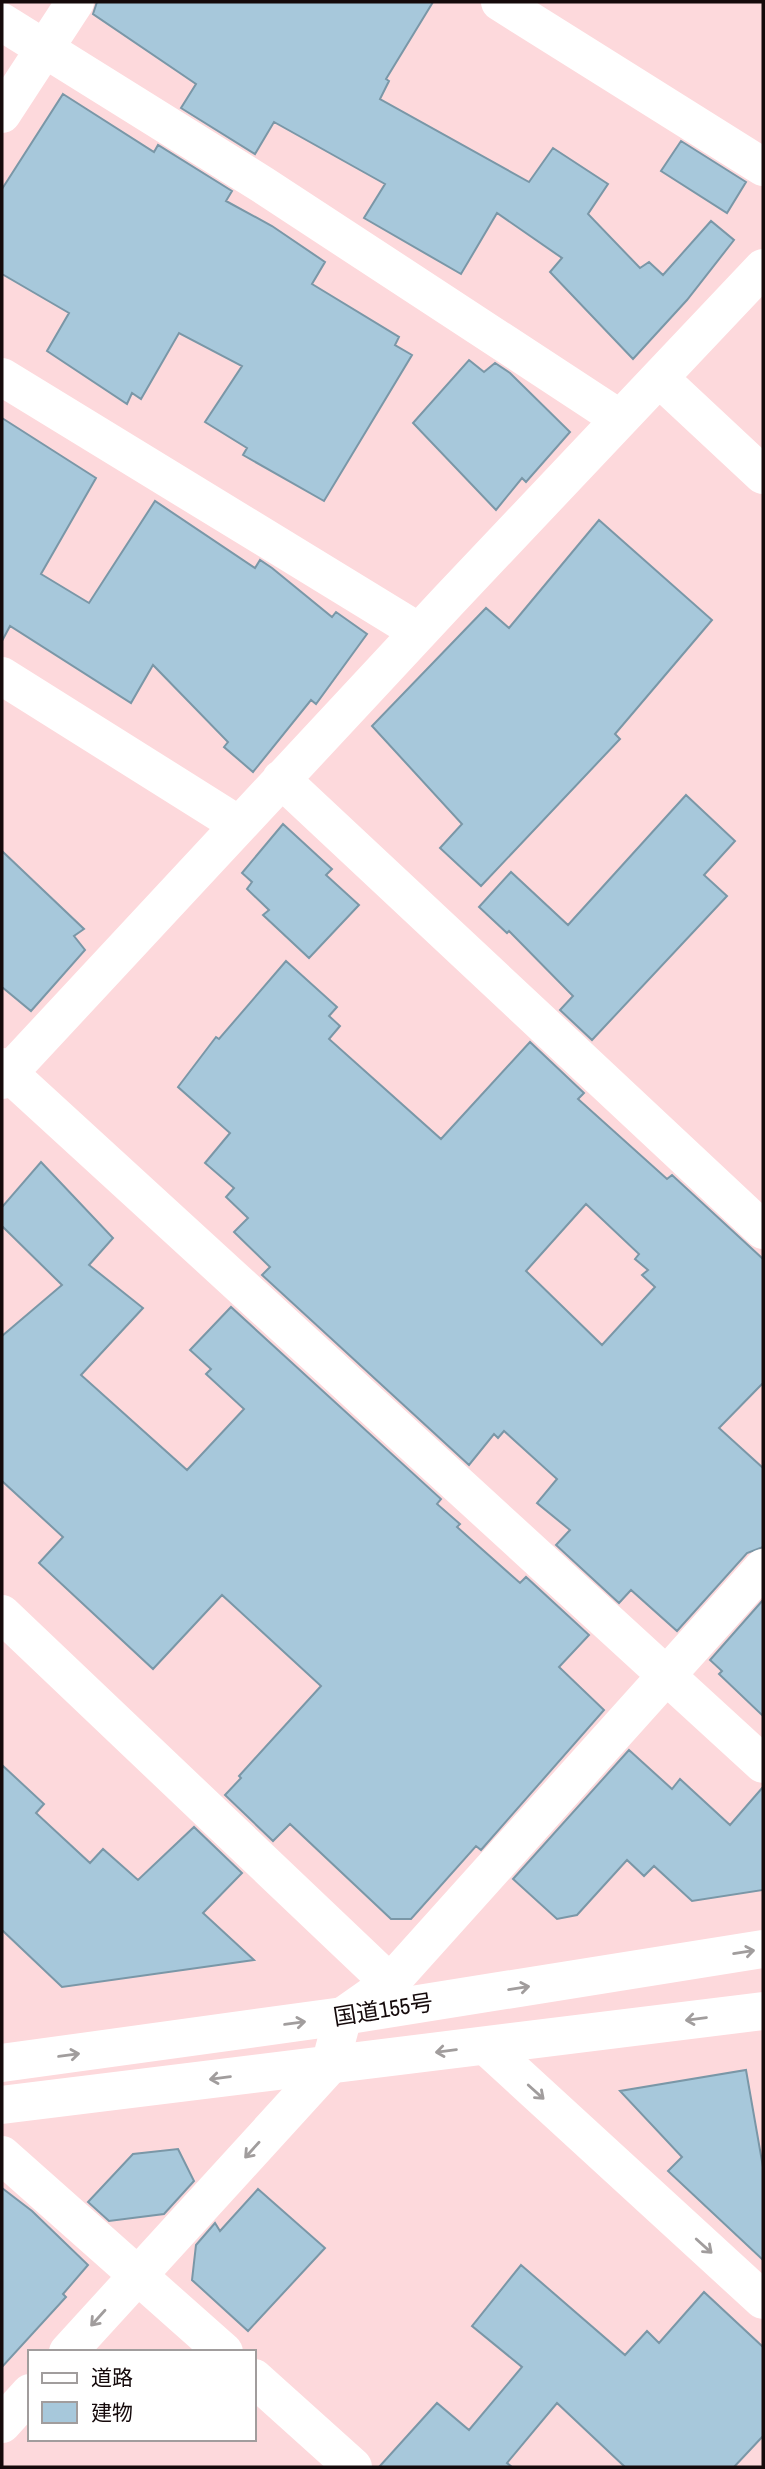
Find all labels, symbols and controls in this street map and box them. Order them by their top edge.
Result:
one-way arrow [732,1945,755,1958]
one-way arrow [508,1981,530,1994]
street label: 国道155号 [331,1986,435,2032]
one-way arrow [685,2013,707,2026]
one-way arrow [283,2016,306,2029]
one-way arrow [435,2045,457,2058]
one-way arrow [58,2048,80,2061]
one-way arrow [209,2072,232,2085]
one-way arrow [527,2084,544,2101]
one-way arrow [243,2141,260,2158]
one-way arrow [695,2238,713,2254]
one-way arrow [90,2309,106,2327]
legend [28,2350,256,2441]
text: 道路 [91,2363,133,2392]
text: 建物 [91,2398,133,2427]

